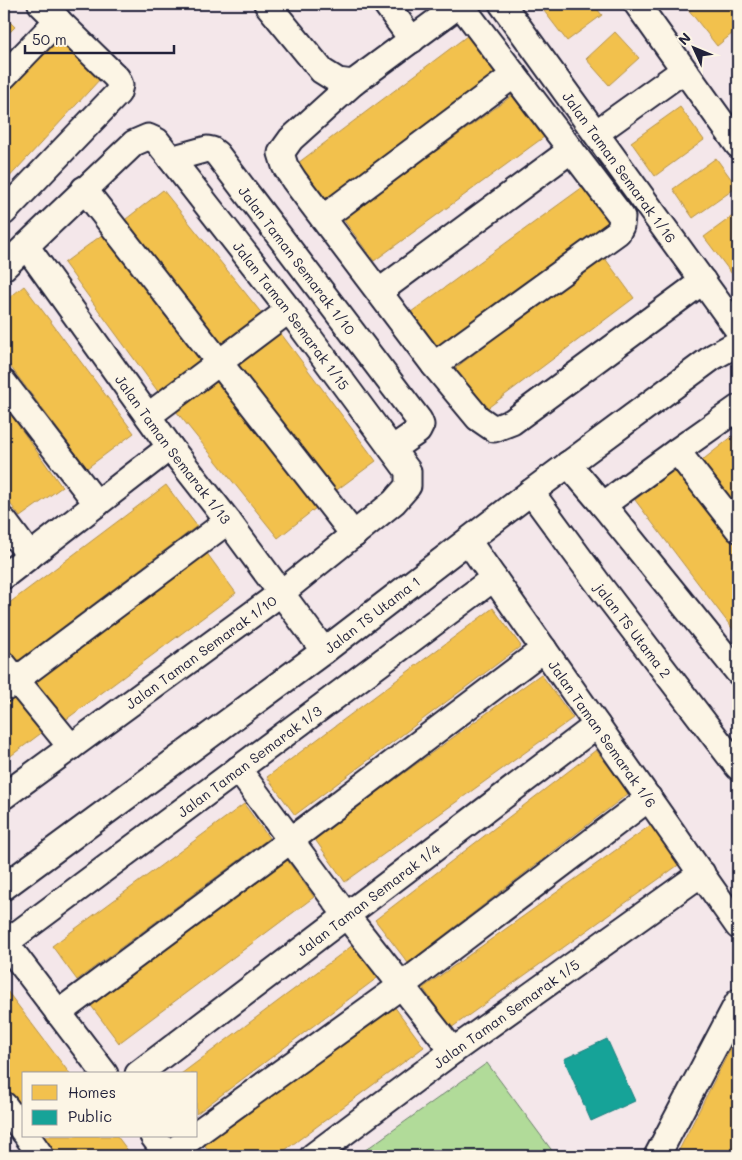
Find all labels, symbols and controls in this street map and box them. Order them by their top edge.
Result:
scale bar [25,22,174,54]
north arrow [670,22,720,72]
text: N [674,28,695,49]
text: 50 m [32,29,67,49]
street label: Jalan Taman Semarak 1/16 [559,87,681,246]
street label: Jalan Taman Semarak 1/10 [235,182,360,339]
street label: Jalan Taman Semarak 1/15 [229,237,354,393]
street label: Jalan Taman Semarak 1/13 [111,371,236,527]
street label: Jalan TS Utama 1 [320,571,424,657]
street label: jalan TS Utama 2 [590,577,676,681]
street label: Jalan Taman Semarak 1/10 [122,591,281,713]
street label: Jalan Taman Semarak 1/6 [545,656,661,811]
street label: Jalan Taman Semarak 1/3 [173,701,325,821]
street label: Jalan Taman Semarak 1/4 [292,838,444,960]
street label: Jalan Taman Semarak 1/5 [429,954,583,1072]
legend [22,1072,198,1138]
text: Homes [68,1082,116,1102]
text: Public [68,1106,112,1126]

